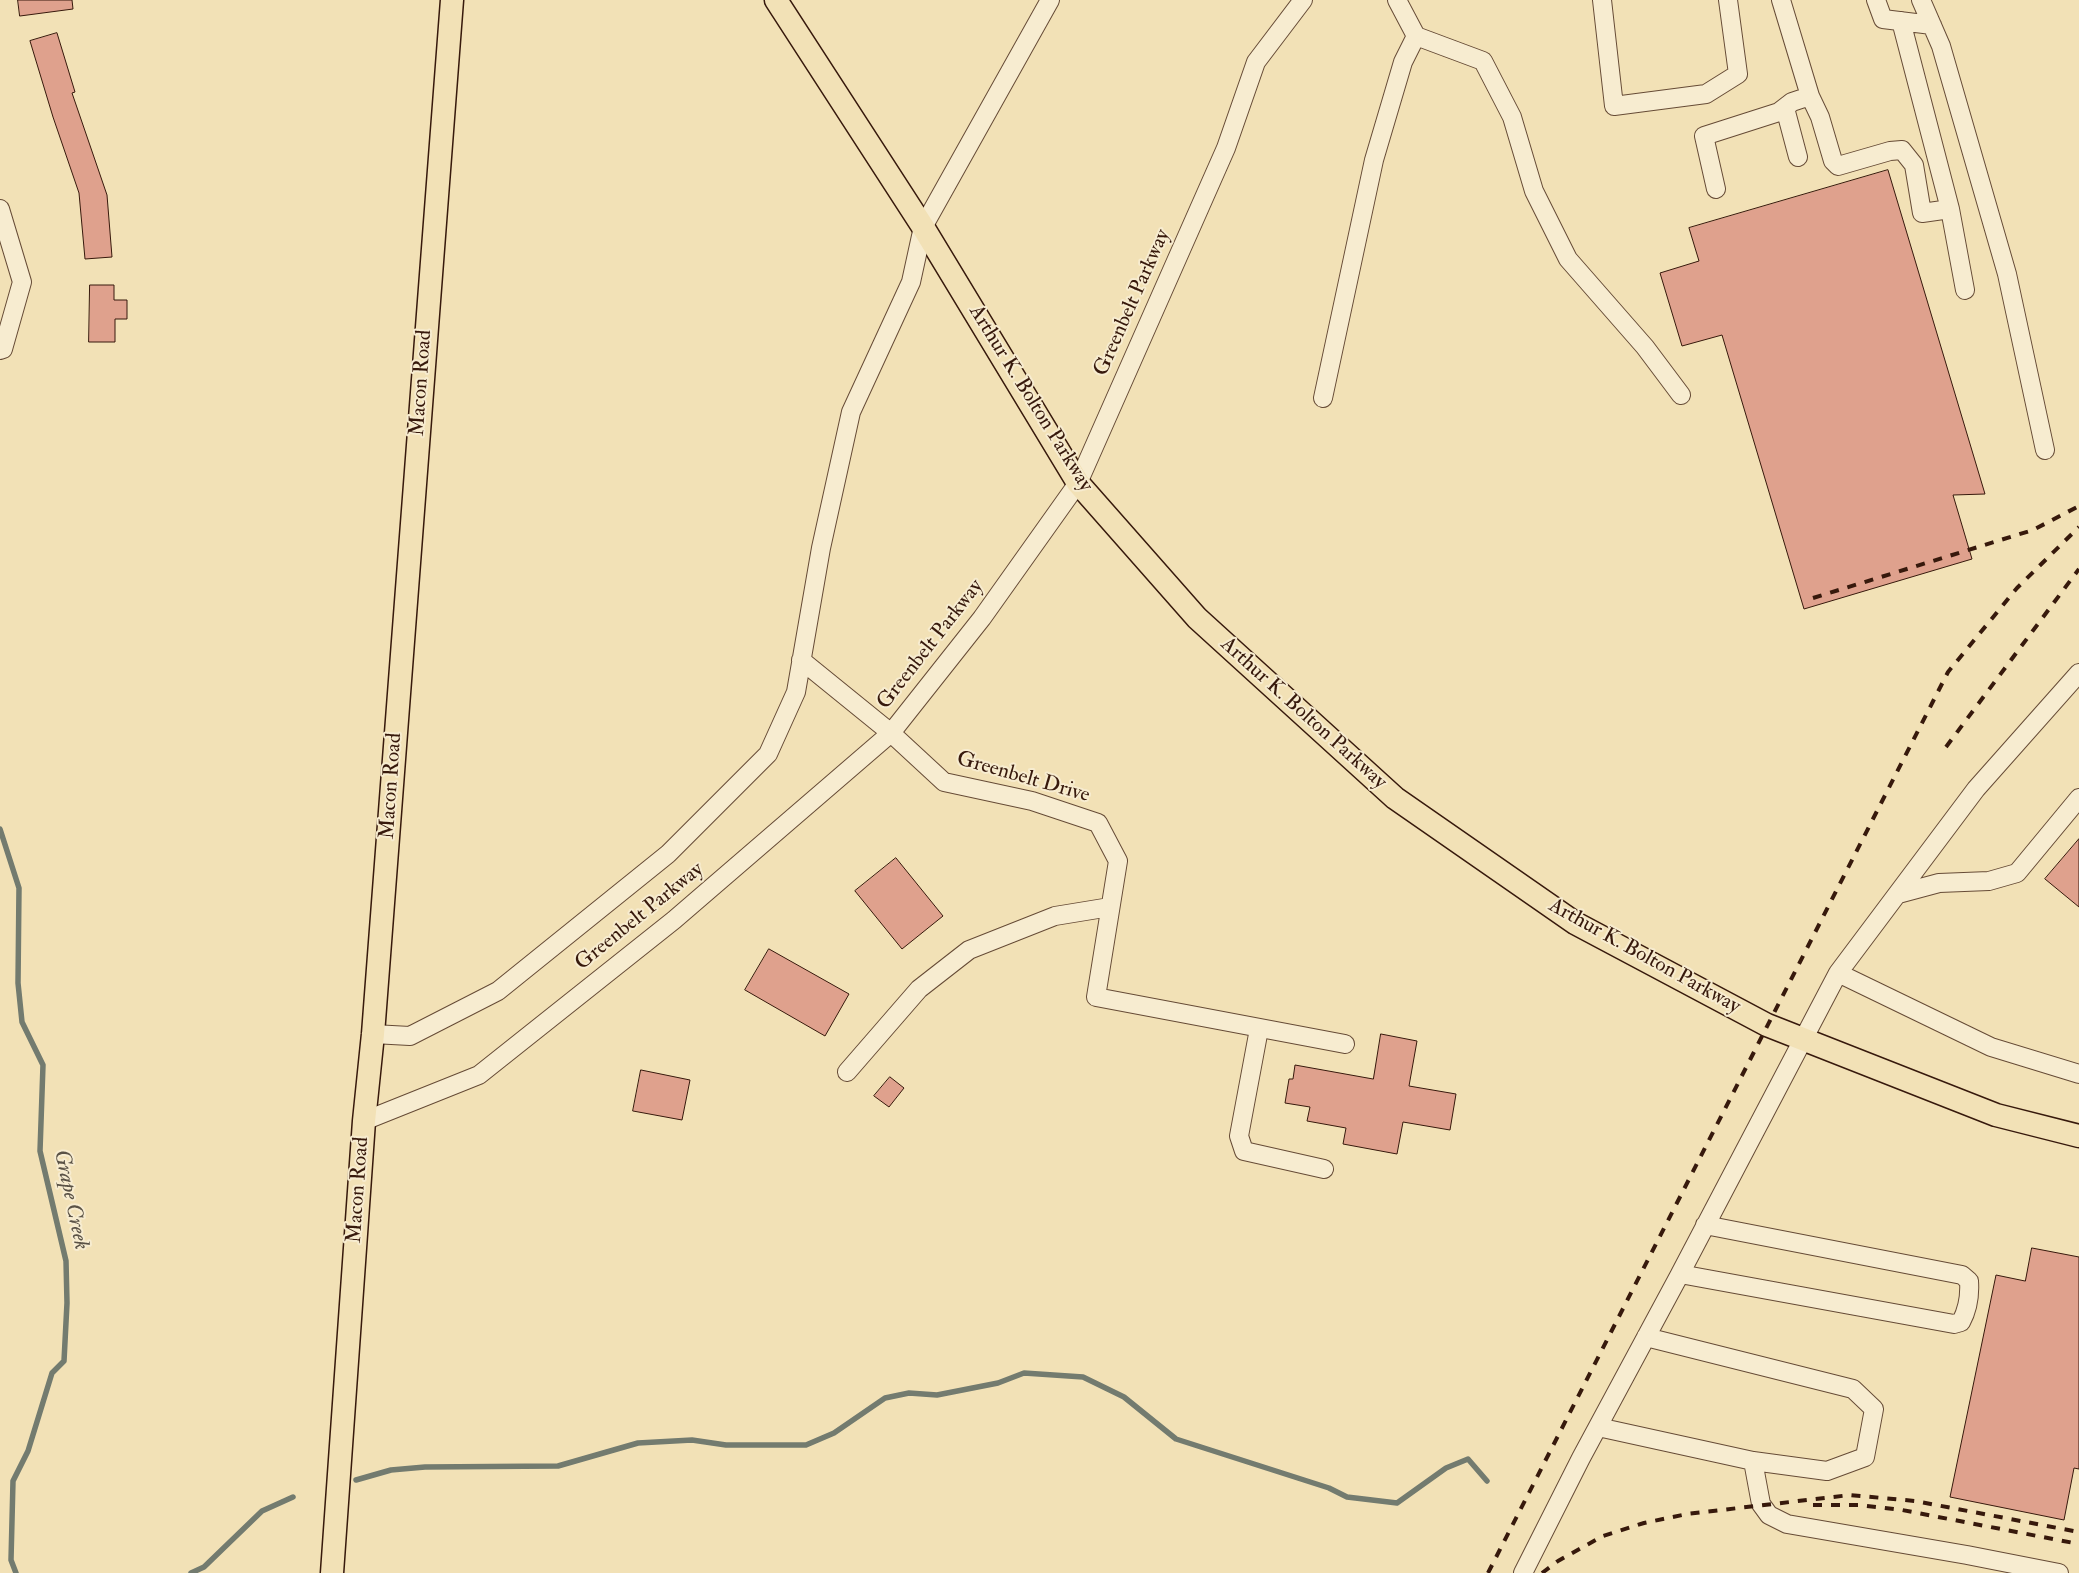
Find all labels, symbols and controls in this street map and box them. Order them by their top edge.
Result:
street label: Greenbelt Parkway [1089,226,1177,380]
street label: Arthur K. Bolton Parkway [962,301,1098,497]
street label: Macon Road [406,329,438,437]
street label: Greenbelt Parkway [872,575,990,715]
street label: Arthur K. Bolton Parkway [1215,633,1391,795]
street label: Macon Road [376,732,408,840]
street label: Greenbelt Drive [954,747,1092,809]
street label: Greenbelt Parkway [571,858,709,976]
street label: Arthur K. Bolton Parkway [1544,894,1744,1020]
street label: Macon Road [343,1136,375,1244]
water label: Grape Creek [47,1147,93,1253]

